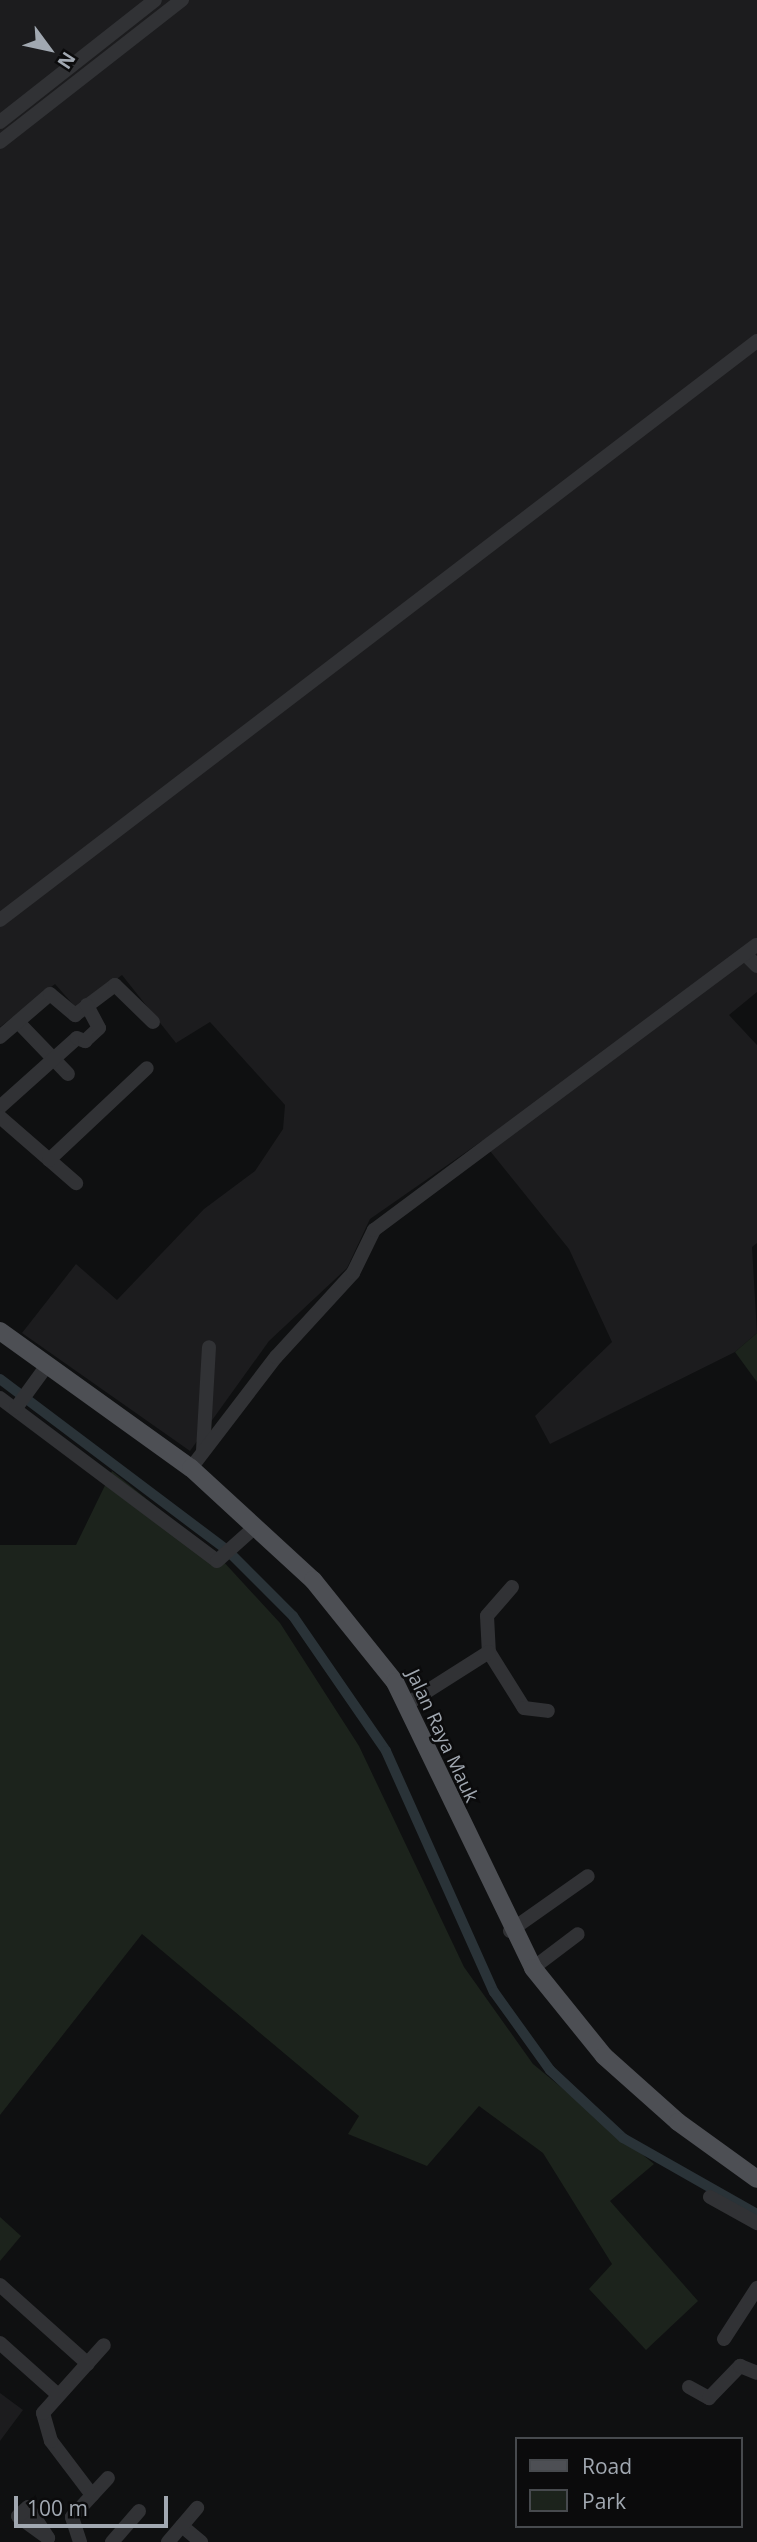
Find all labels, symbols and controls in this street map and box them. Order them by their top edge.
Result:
north arrow [14,14,84,84]
text: N [52,47,82,74]
street label: Jalan Raya Mauk [401,1666,483,1806]
legend [516,2437,743,2528]
text: Road [582,2452,632,2480]
scale bar [18,2482,172,2526]
text: Park [582,2487,626,2515]
text: 100 m [27,2494,88,2522]

